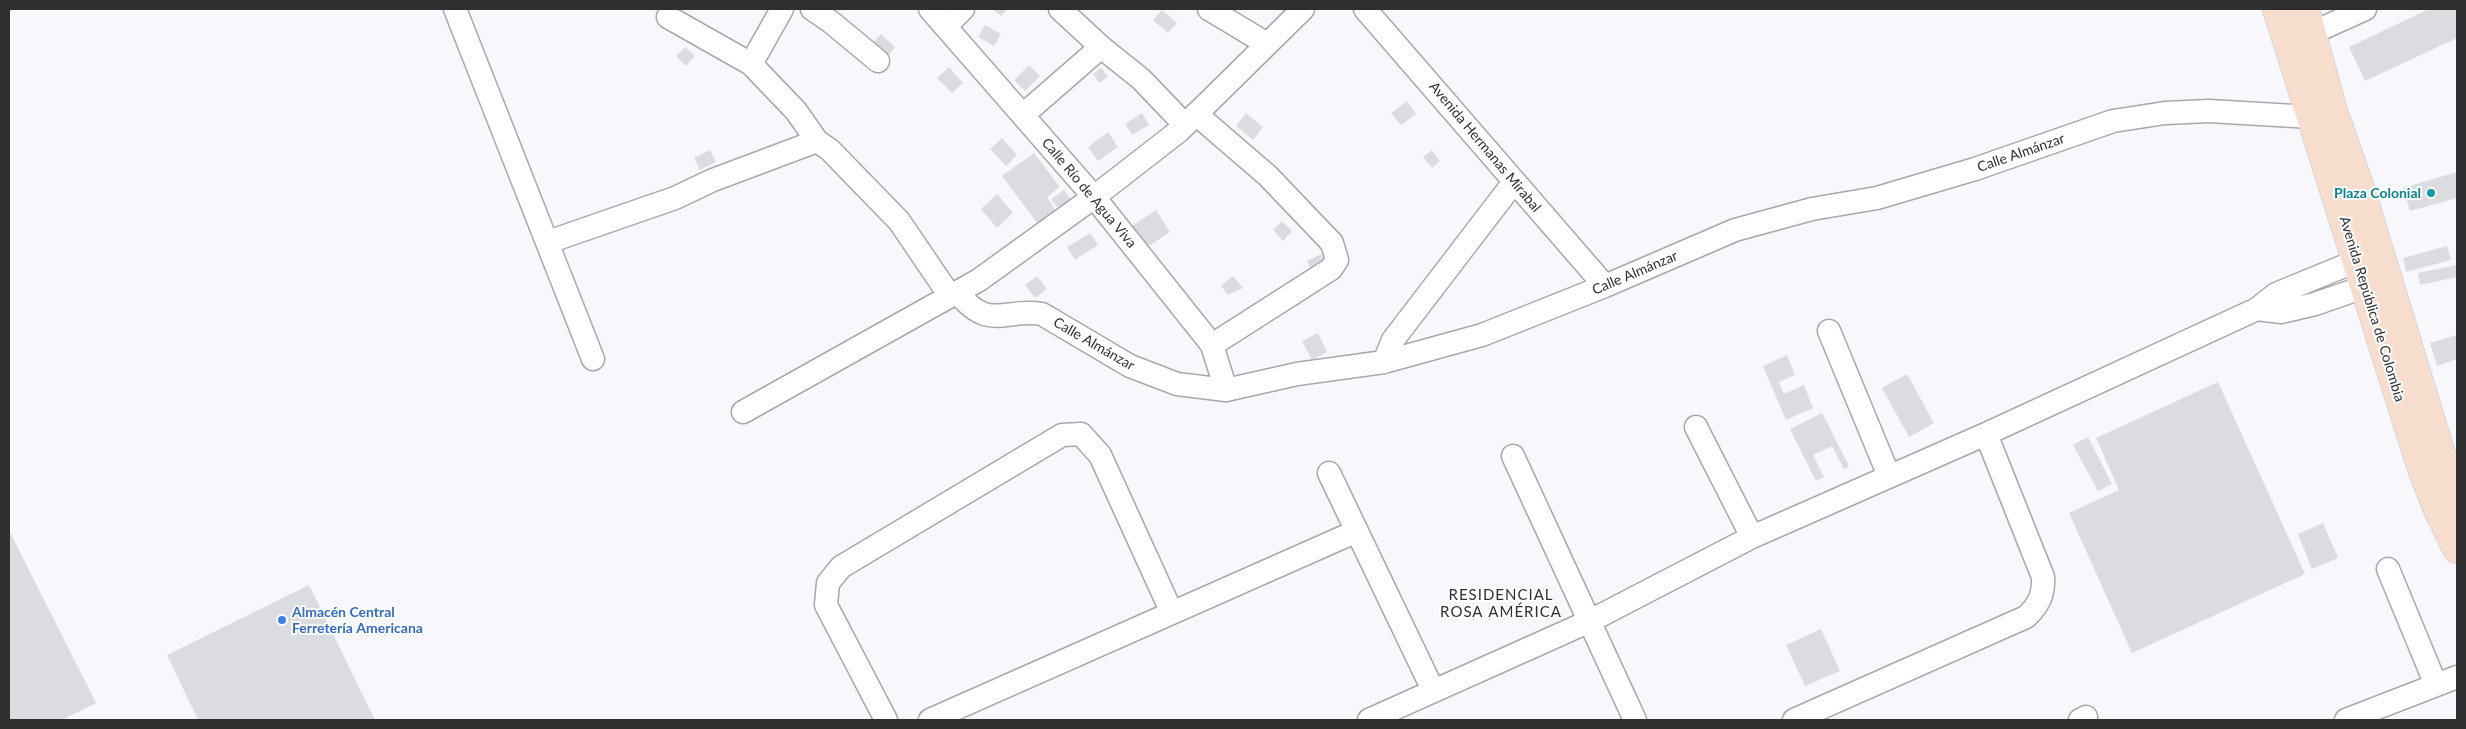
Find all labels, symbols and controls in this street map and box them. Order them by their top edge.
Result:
street label: Avenida Hermanas Mirabal [1426,78,1544,216]
street label: Calle Almánzar [1975,130,2067,176]
street label: Calle Río de Agua Viva [1038,135,1140,251]
place label: Plaza Colonial [2334,185,2421,201]
marker: Plaza Colonial [2425,187,2437,199]
street label: Avenida República de Colombia [2336,214,2408,404]
street label: Calle Almánzar [1590,247,1680,299]
street label: Calle Almánzar [1050,314,1138,374]
district label: RESIDENCIAL ROSA AMÉRICA [1439,586,1563,621]
place label: Almacén Central Ferretería Americana [292,604,423,636]
marker: Almacén Central Ferretería Americana [276,614,288,626]

